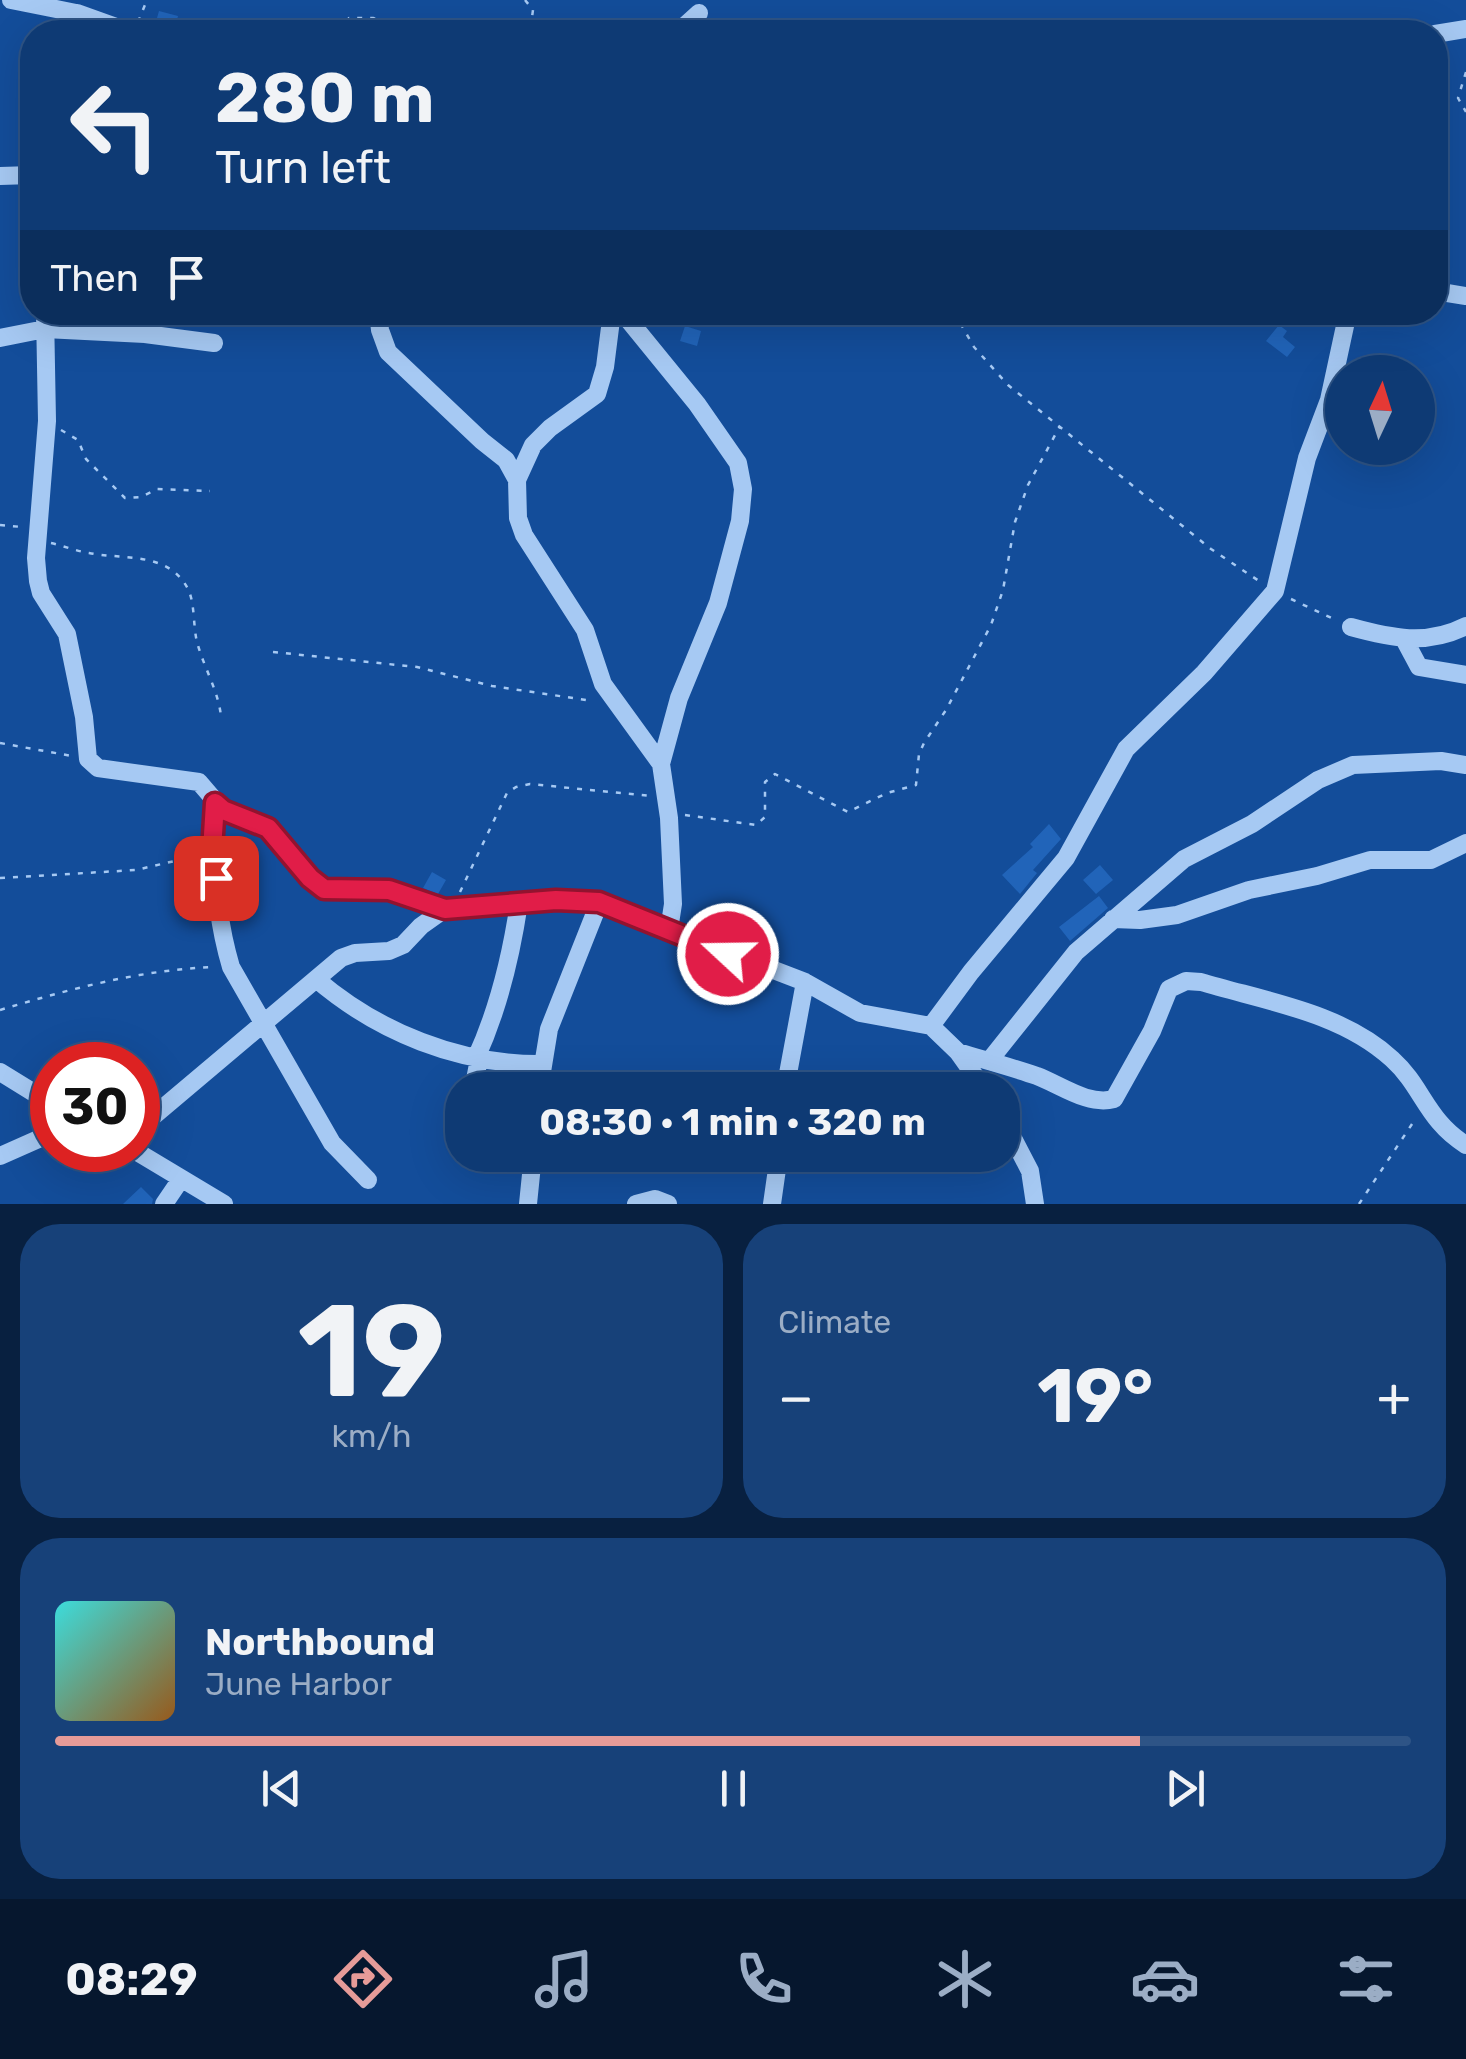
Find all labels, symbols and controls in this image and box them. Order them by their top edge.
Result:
text: 280 m [215,57,435,140]
icon: left [50,60,180,190]
text: Turn left [215,141,391,194]
icon: arrive [159,250,214,305]
text: Then [50,255,139,301]
north arrow [1325,355,1435,465]
map controls [1325,355,1435,465]
pin [174,836,259,921]
icon: arrive [189,851,244,906]
position arrow [676,902,780,1006]
speed limit sign: 30 [30,1042,160,1172]
text: 08:30 · 1 min · 320 m [539,1099,926,1145]
text: 19 [298,1274,445,1429]
text: Climate [778,1303,891,1341]
text: 19° [1037,1352,1153,1441]
text: − [778,1365,814,1430]
text: + [1377,1365,1411,1430]
text: km/h [332,1417,411,1455]
text: Northbound [205,1619,435,1665]
text: June Harbor [205,1665,392,1703]
icon: previous [254,1761,309,1816]
icon: pause [706,1761,761,1816]
icon: next [1158,1761,1213,1816]
icon: directions [328,1944,398,2014]
icon: music [529,1944,599,2014]
icon: phone [729,1944,799,2014]
icon: climate [930,1944,1000,2014]
icon: car [1130,1944,1200,2014]
icon: filters [1331,1944,1401,2014]
text: 08:29 [65,1953,198,2006]

